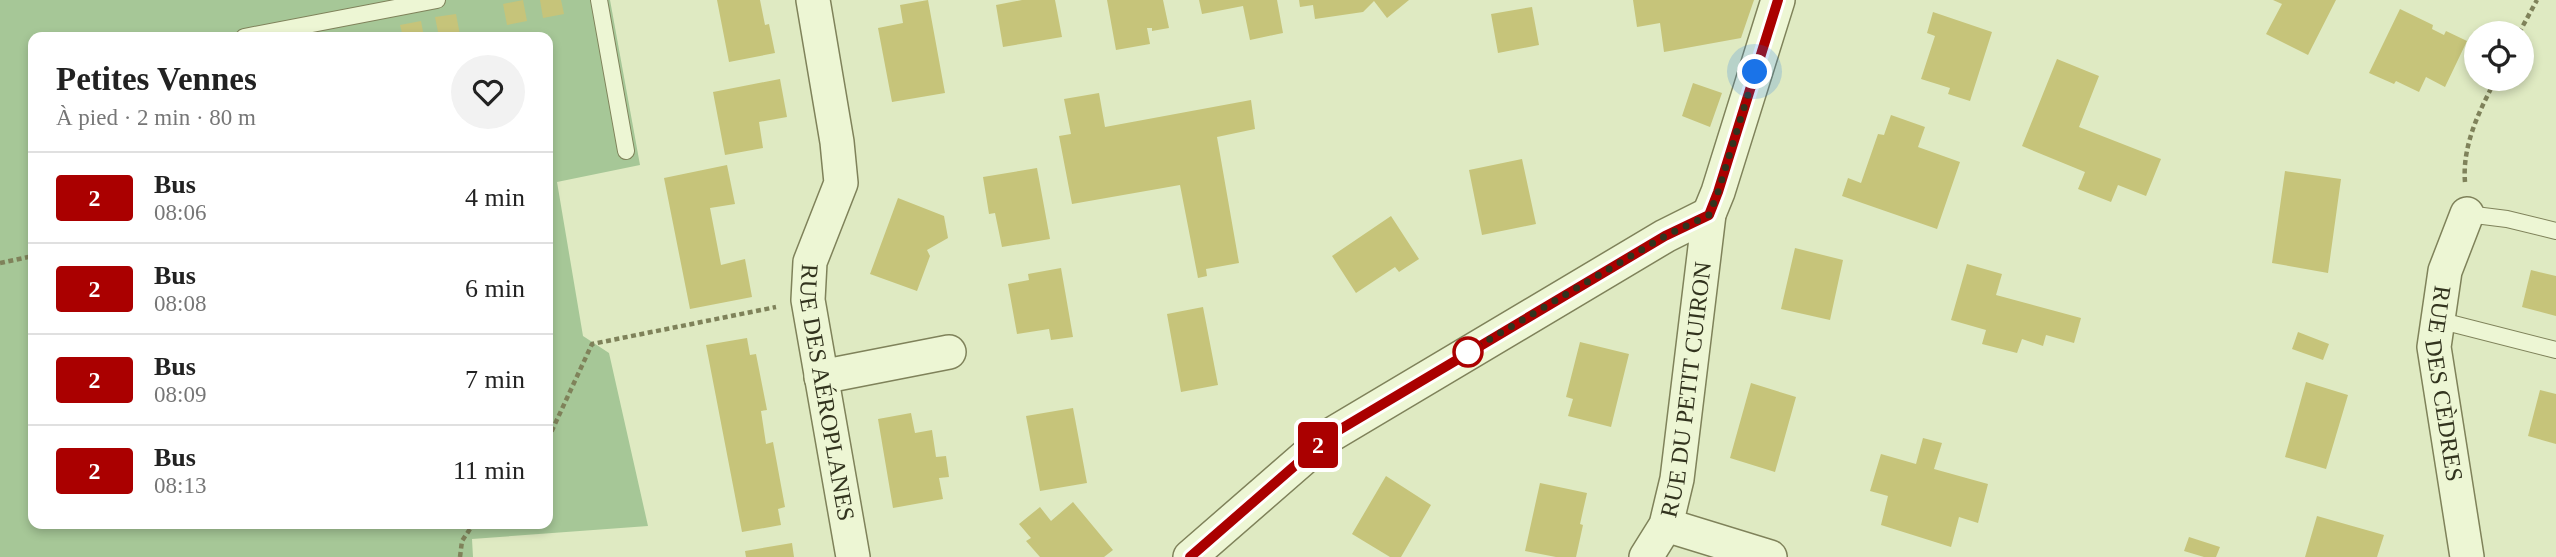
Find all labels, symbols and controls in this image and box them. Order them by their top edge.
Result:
map controls [2464,21,2534,91]
button: locate [2464,21,2534,91]
your location [1737,54,1772,89]
button: heart [451,55,525,129]
text: Petites Vennes [56,61,257,97]
text: À pied · 2 min · 80 m [56,105,256,130]
text: Bus [154,170,196,199]
text: 4 min [465,183,525,212]
text: 2 [89,185,101,211]
text: 08:06 [154,200,206,225]
street label: RUE DU PETIT CUIRON [1655,260,1716,520]
text: Bus [154,261,196,290]
street label: RUE DES AÉROPLANES [795,263,859,523]
text: 6 min [465,274,525,303]
text: 2 [89,276,101,302]
street label: RUE DES CÈDRES [2420,284,2468,483]
text: 08:08 [154,291,206,316]
unlabelled marker [1453,337,1483,367]
text: Bus [154,352,196,381]
text: 7 min [465,365,525,394]
text: 2 [89,367,101,393]
text: 08:09 [154,382,206,407]
line badge: 2 [1295,422,1341,468]
text: 2 [1312,432,1324,458]
text: Bus [154,443,196,472]
text: 11 min [453,456,525,485]
text: 2 [89,458,101,484]
text: 08:13 [154,473,206,498]

